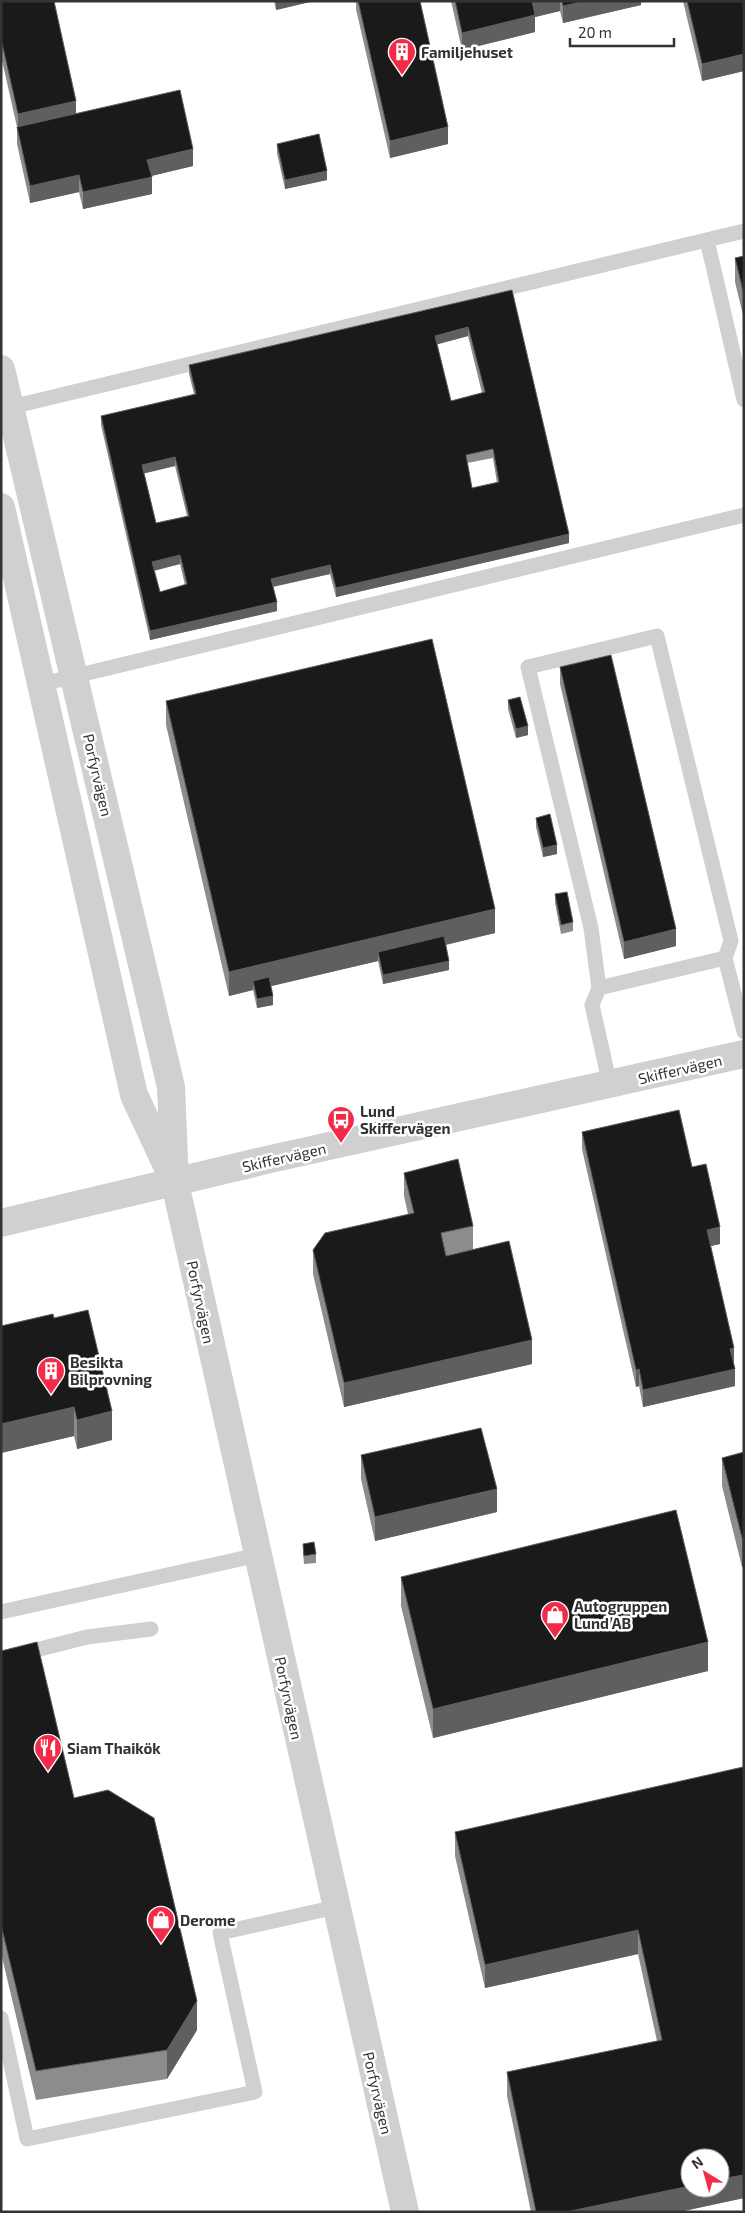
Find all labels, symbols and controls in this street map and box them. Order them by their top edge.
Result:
scale bar [570,15,674,47]
text: 20 m [578,23,612,41]
building icon: Familjehuset [387,37,417,76]
place label: Familjehuset [421,43,513,61]
street label: Porfyrvägen [80,732,116,818]
street label: Skiffervägen [636,1051,724,1087]
place label: Lund Skiffervägen [360,1102,450,1137]
bus stop icon: Lund Skiffervägen [326,1105,356,1144]
street label: Skiffervägen [240,1139,328,1175]
street label: Porfyrvägen [183,1259,219,1345]
place label: Besikta Bilprovning [70,1353,152,1388]
building icon: Besikta Bilprovning [36,1356,66,1395]
place label: Autogruppen Lund AB [574,1597,667,1632]
shop icon: Autogruppen Lund AB [540,1600,570,1639]
street label: Porfyrvägen [271,1655,307,1741]
restaurant icon: Siam Thaikök [33,1733,63,1772]
place label: Siam Thaikök [67,1739,161,1757]
shop icon: Derome [146,1905,176,1944]
place label: Derome [180,1911,236,1929]
street label: Porfyrvägen [360,2050,396,2136]
north arrow [680,2148,730,2198]
text: N [688,2152,706,2172]

